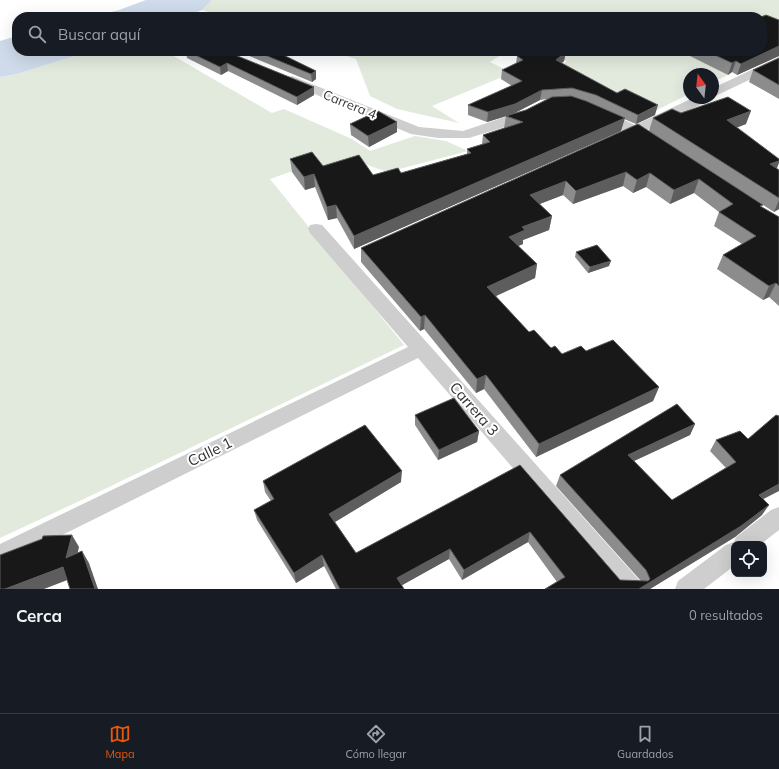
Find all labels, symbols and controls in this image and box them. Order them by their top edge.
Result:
search box [12,12,767,56]
icon: search [26,23,48,45]
text: Buscar aquí [58,25,140,44]
north arrow [683,68,719,104]
street label: Carrera 4 [321,86,379,122]
street label: Carrera 3 [446,378,503,440]
street label: Calle 1 [184,433,235,470]
map controls [731,541,767,577]
button: locate [731,541,767,577]
text: Cerca [16,605,62,626]
text: 0 resultados [689,607,763,623]
tab: Mapa [105,723,135,761]
tab: Cómo llegar [346,723,406,761]
tab: Guardados [617,723,674,761]

